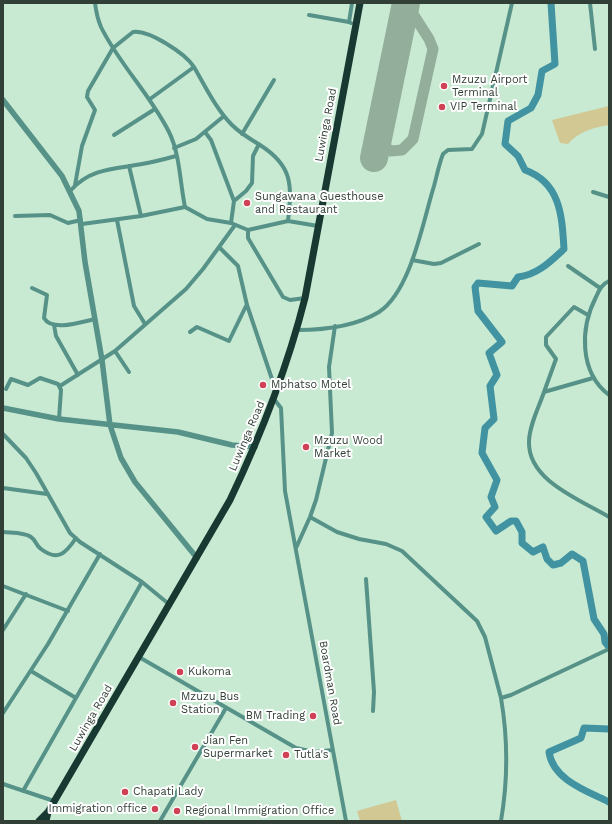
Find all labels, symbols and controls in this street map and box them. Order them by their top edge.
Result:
place label: Mzuzu Airport Terminal [452,73,527,99]
marker: Mzuzu Airport Terminal [439,81,449,91]
street label: Luwinga Road [312,87,340,163]
place label: VIP Terminal [450,100,517,114]
marker: VIP Terminal [437,102,447,112]
place label: Sungawana Guesthouse and Restaurant [255,190,383,216]
marker: Sungawana Guesthouse and Restaurant [242,198,252,208]
place label: Mphatso Motel [271,378,351,392]
marker: Mphatso Motel [258,380,268,390]
street label: Luwinga Road [226,399,268,473]
place label: Mzuzu Wood Market [314,434,383,460]
marker: Mzuzu Wood Market [301,442,311,452]
street label: Boardman Road [316,640,344,726]
place label: Kukoma [188,665,231,679]
marker: Kukoma [175,667,185,677]
street label: Luwinga Road [67,682,115,754]
place label: Mzuzu Bus Station [181,690,239,716]
marker: Mzuzu Bus Station [168,698,178,708]
place label: BM Trading [246,709,305,723]
marker: BM Trading [308,711,318,721]
place label: Jian Fen Supermarket [203,734,273,760]
marker: Jian Fen Supermarket [190,742,200,752]
place label: Tutla's [294,748,329,762]
marker: Tutla's [281,750,291,760]
place label: Chapati Lady [133,785,203,799]
marker: Chapati Lady [120,787,130,797]
place label: Immigration office [48,802,147,816]
marker: Immigration office [150,804,160,814]
place label: Regional Immigration Office [185,804,334,818]
marker: Regional Immigration Office [172,806,182,816]

